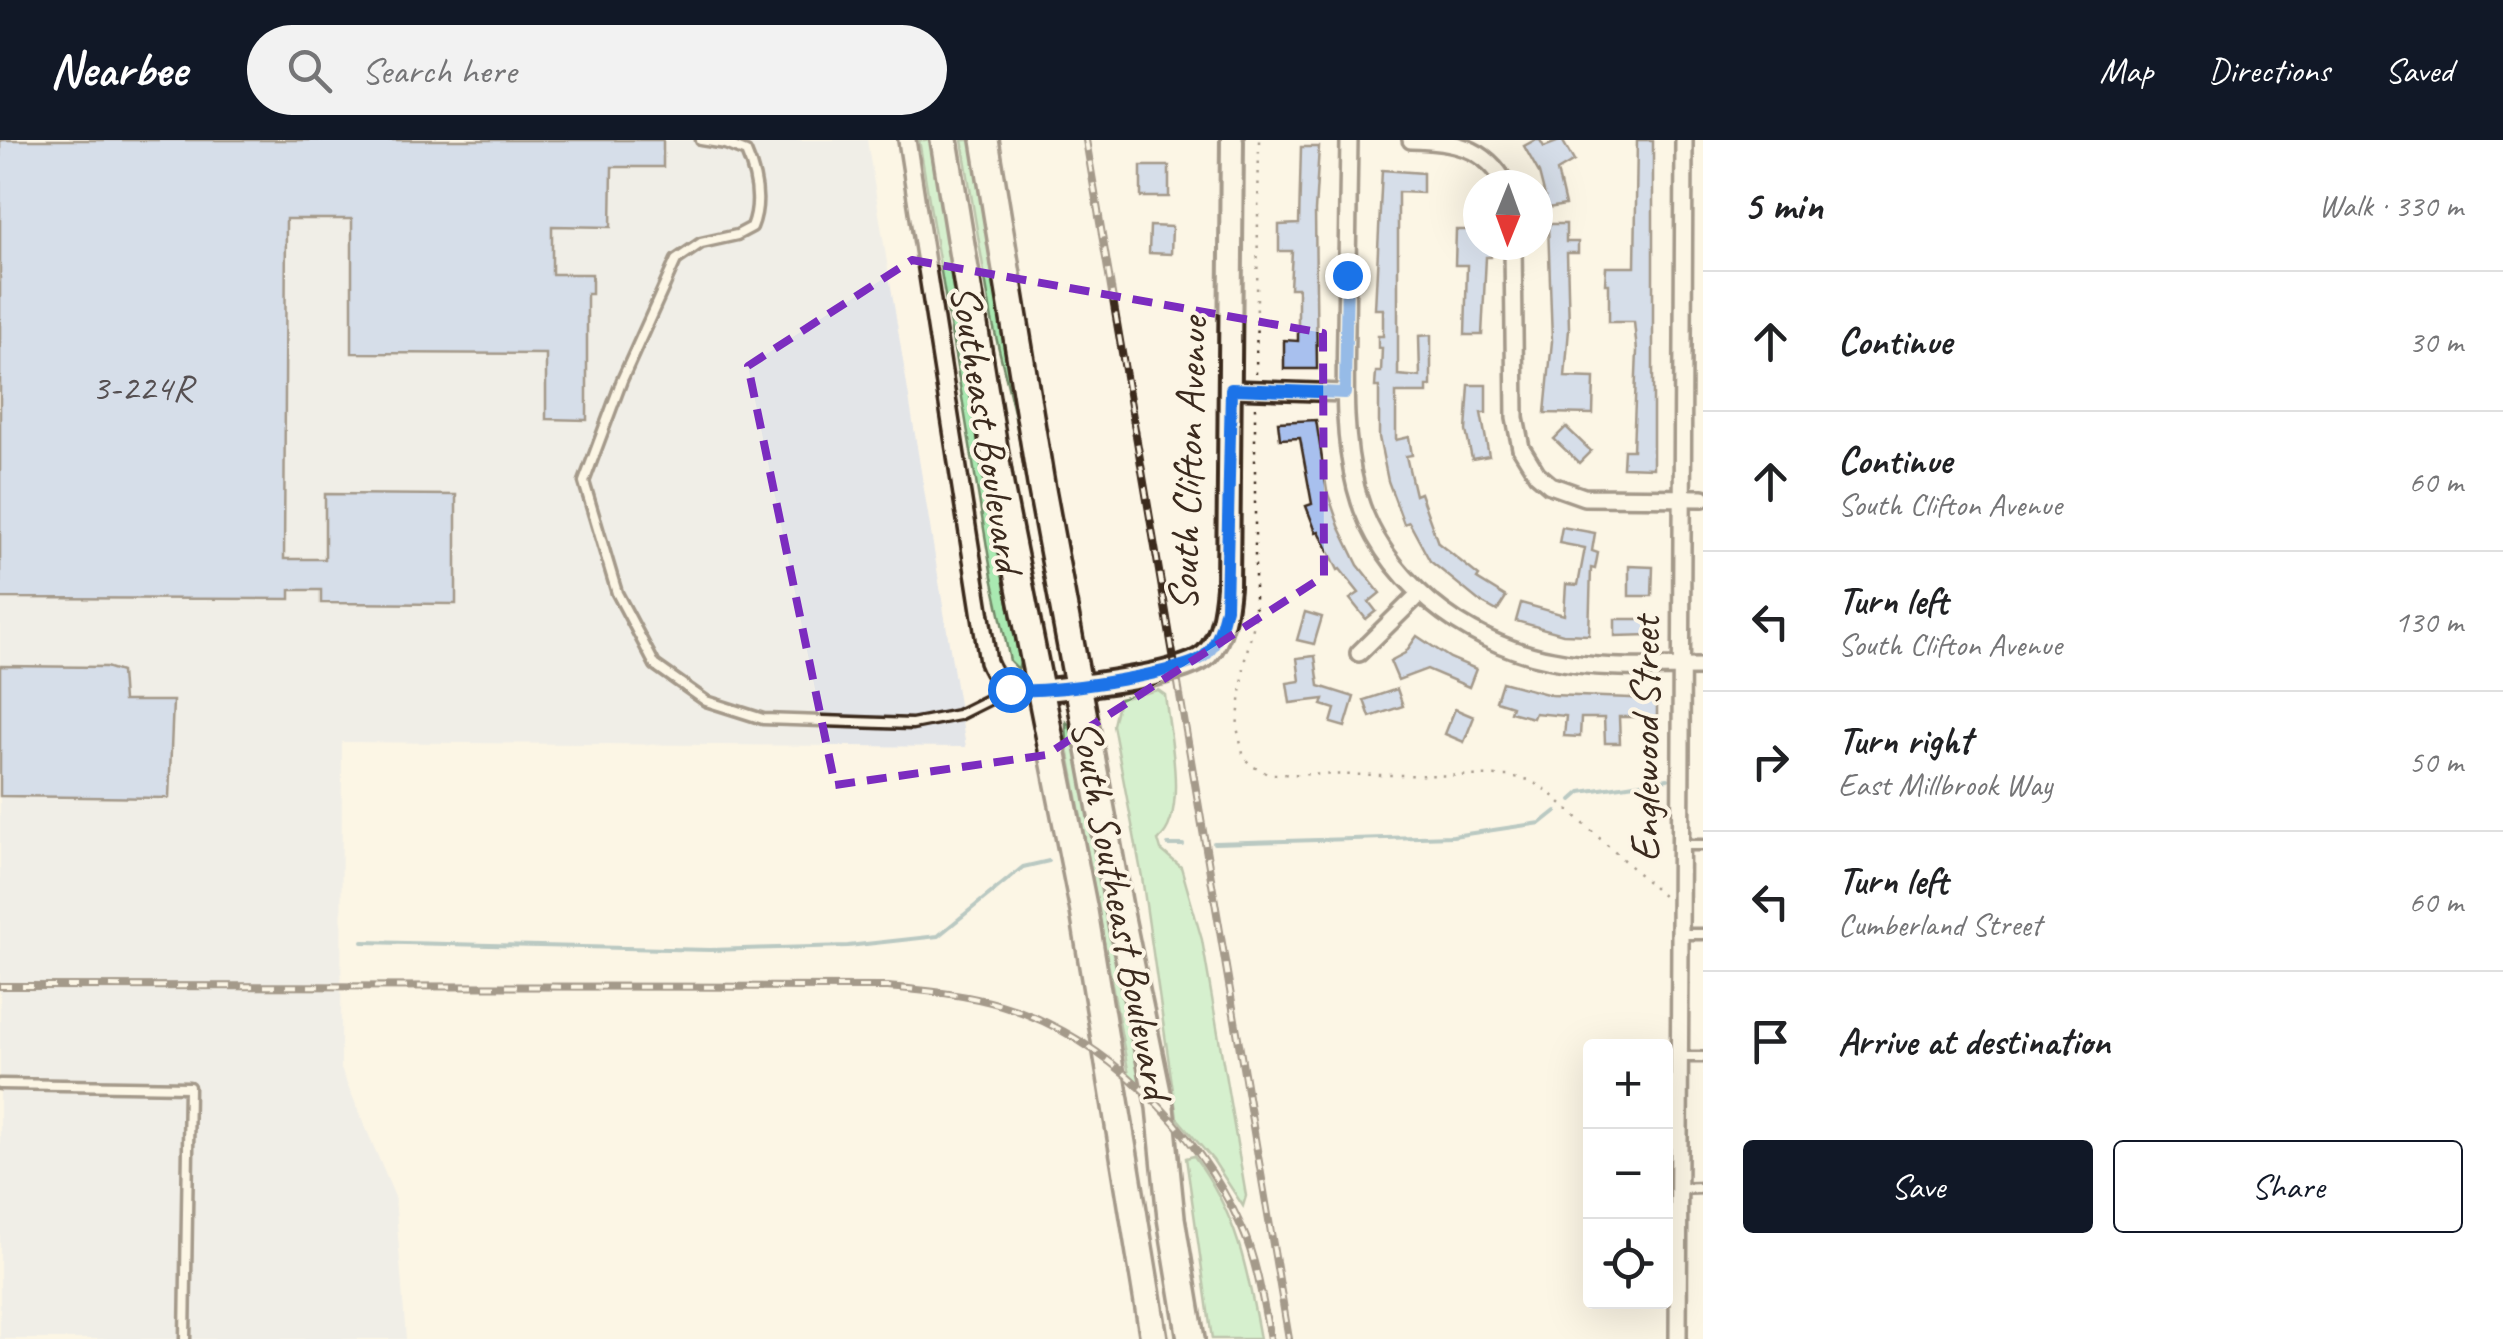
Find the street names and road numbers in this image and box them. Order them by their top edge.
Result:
street label: Southeast Boulevard [938,281,1037,581]
street label: South Clifton Avenue [1156,313,1220,612]
street label: Englewood Street [1619,612,1672,862]
street label: South Southeast Boulevard [1058,716,1185,1109]

